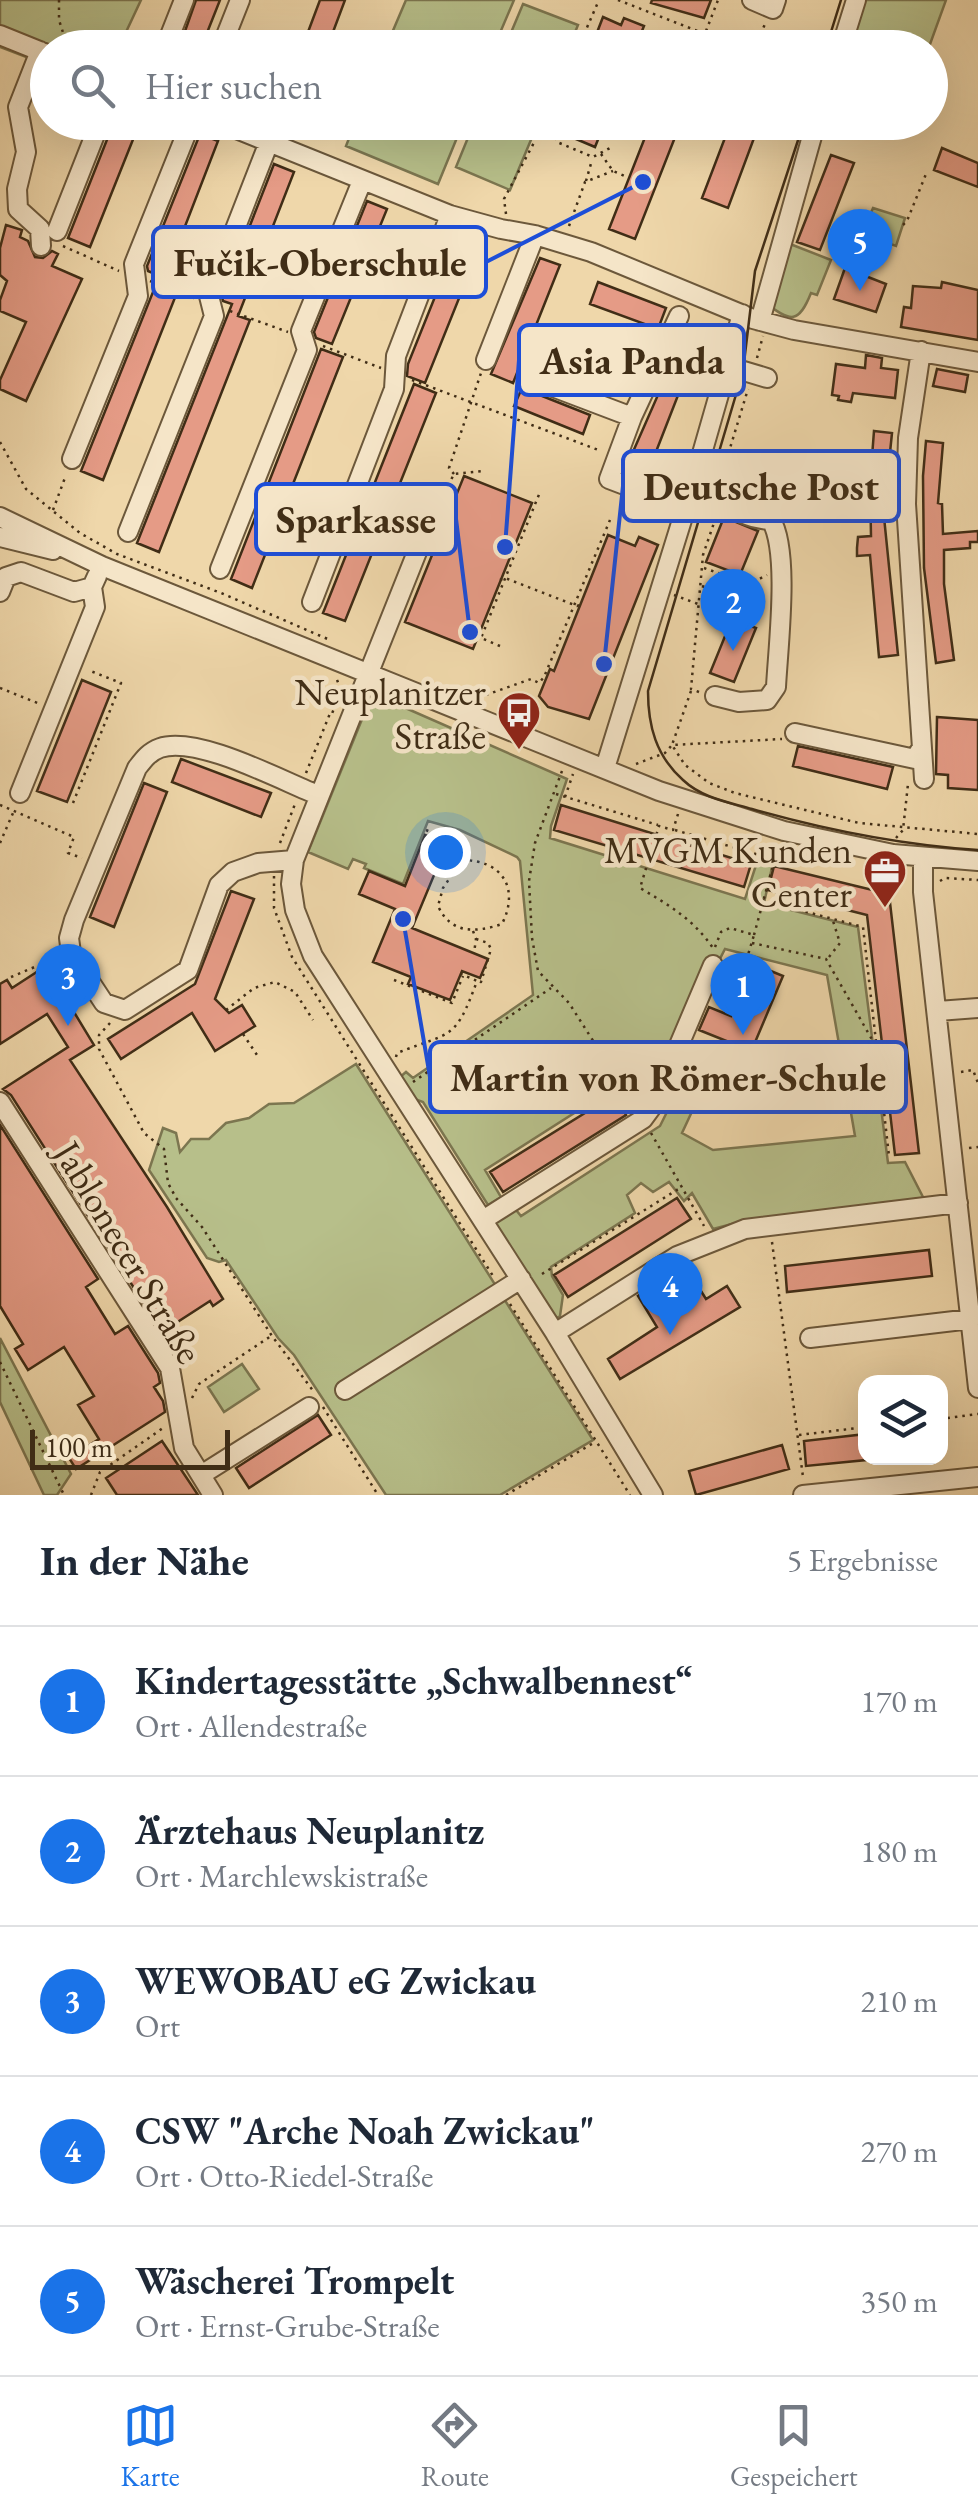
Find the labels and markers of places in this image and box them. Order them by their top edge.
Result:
pin: 5 [828,208,892,291]
callout: Fučik-Oberschule [153,227,486,297]
callout: Asia Panda [519,325,744,395]
callout: Deutsche Post [623,451,899,521]
callout: Sparkasse [256,484,456,554]
pin: 2 [700,568,766,651]
place label: Neuplanitzer Straße [294,667,486,760]
bus stop icon: Neuplanitzer Straße [496,690,542,751]
place label: MVGM Kunden Center [604,825,852,918]
office icon: MVGM Kunden Center [862,848,908,909]
pin: 3 [36,944,100,1026]
pin: 1 [710,952,776,1035]
callout: Martin von Römer-Schule [430,1042,906,1112]
pin: 4 [638,1252,702,1335]

